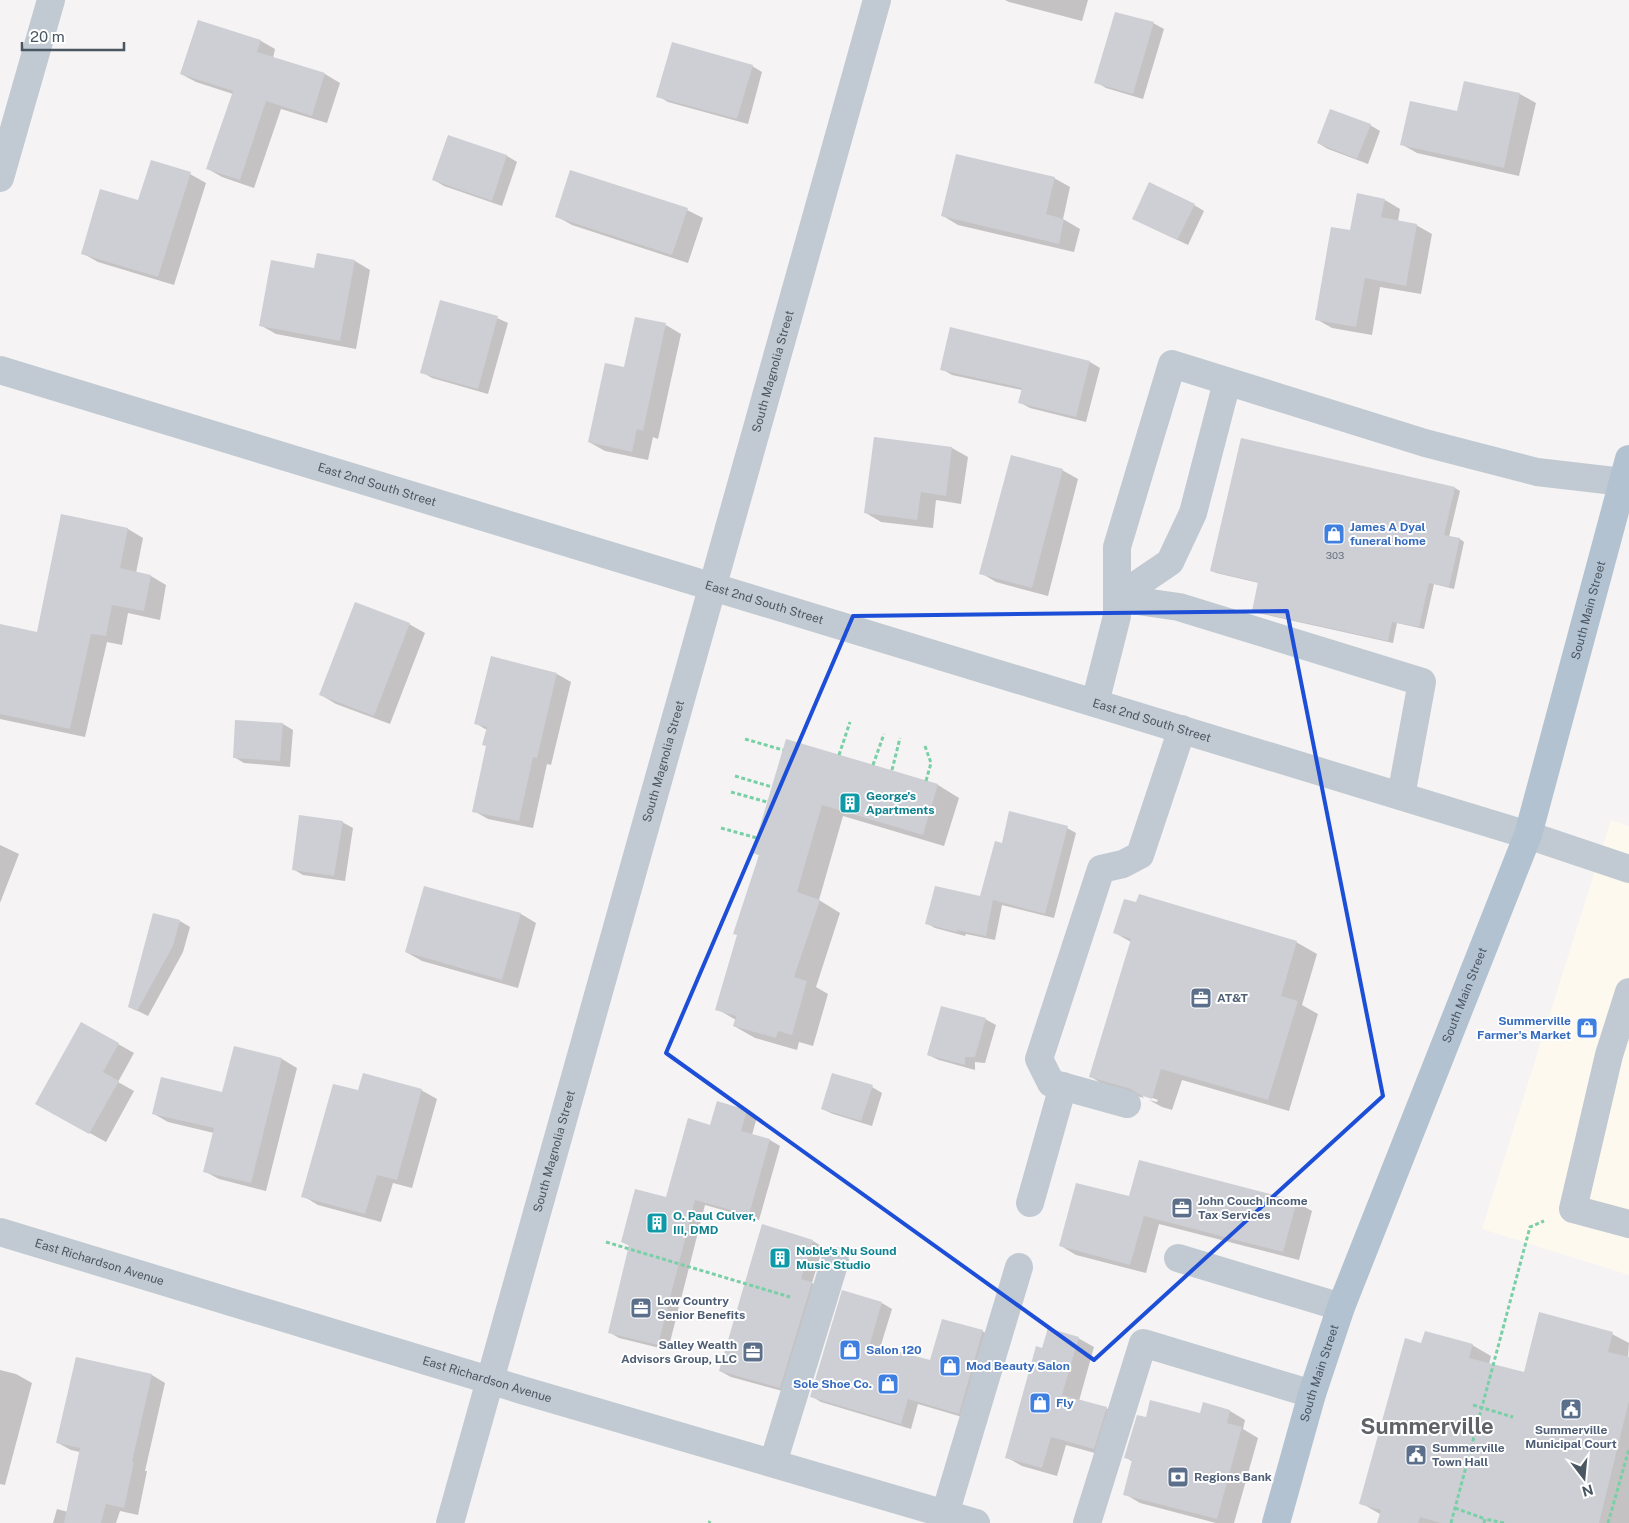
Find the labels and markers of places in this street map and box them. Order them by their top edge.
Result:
place label: James A Dyal funeral home [1350,520,1426,548]
shop icon: James A Dyal funeral home [1322,522,1346,546]
place label: George's Apartments [866,789,935,817]
building icon: George's Apartments [838,791,862,815]
office icon: AT&T [1189,986,1213,1010]
place label: AT&T [1217,991,1249,1005]
place label: Summerville Farmer's Market [1477,1014,1571,1042]
shop icon: Summerville Farmer's Market [1575,1016,1599,1040]
place label: John Couch Income Tax Services [1198,1194,1308,1222]
office icon: John Couch Income Tax Services [1170,1196,1194,1220]
place label: O. Paul Culver, III, DMD [673,1209,756,1237]
building icon: O. Paul Culver, III, DMD [645,1211,669,1235]
place label: Noble's Nu Sound Music Studio [796,1244,896,1272]
building icon: Noble's Nu Sound Music Studio [768,1246,792,1270]
place label: Low Country Senior Benefits [657,1294,745,1322]
office icon: Low Country Senior Benefits [629,1296,653,1320]
place label: Salley Wealth Advisors Group, LLC [621,1338,737,1366]
shop icon: Salon 120 [838,1338,862,1362]
office icon: Salley Wealth Advisors Group, LLC [741,1340,765,1364]
place label: Salon 120 [866,1343,922,1357]
shop icon: Mod Beauty Salon [938,1354,962,1378]
place label: Mod Beauty Salon [966,1359,1070,1373]
shop icon: Sole Shoe Co. [876,1372,900,1396]
place label: Sole Shoe Co. [793,1377,872,1391]
shop icon: Fly [1028,1391,1052,1415]
place label: Fly [1056,1396,1074,1410]
public building icon: Summerville Municipal Court [1559,1397,1583,1421]
place label: Summerville Municipal Court [1525,1423,1617,1451]
place label: Summerville Town Hall [1432,1441,1505,1469]
public building icon: Summerville Town Hall [1404,1443,1428,1467]
bank icon: Regions Bank [1166,1465,1190,1489]
place label: Regions Bank [1194,1470,1272,1484]

